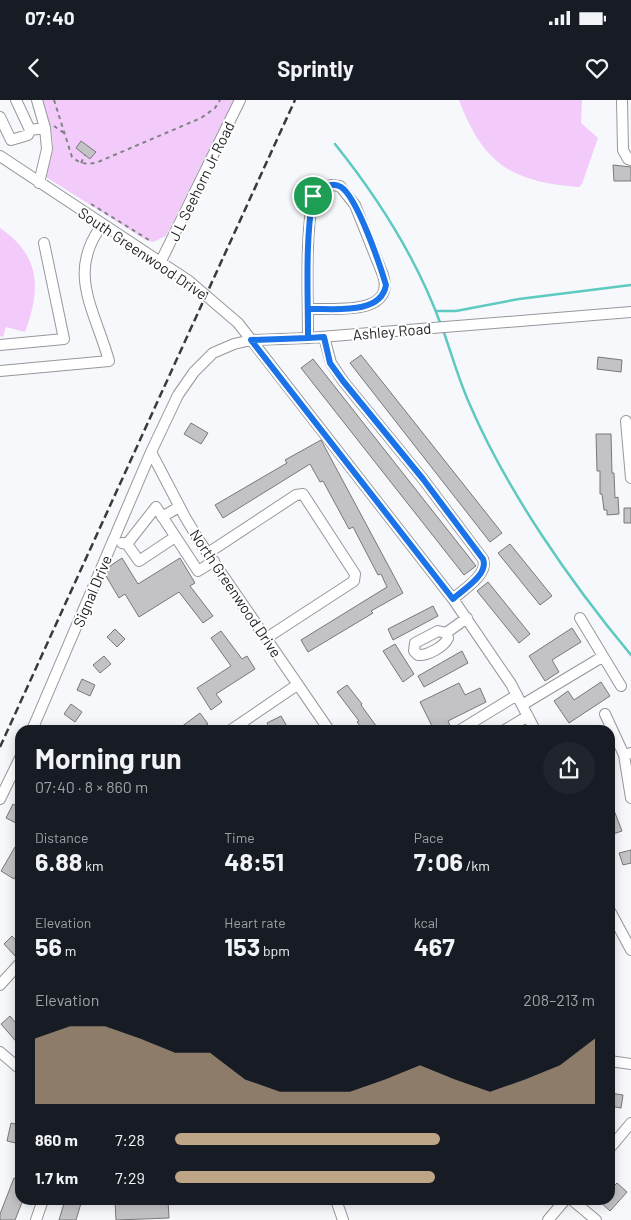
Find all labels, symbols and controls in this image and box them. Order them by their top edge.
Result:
text: 07:40 [25,6,75,29]
icon: back [20,54,48,82]
icon: heart [583,54,611,82]
text: Sprintly [277,55,354,81]
street label: J L Seehorn Jr Road [164,118,238,244]
pin [292,175,334,217]
icon: arrive [299,182,327,210]
street label: South Greenwood Drive [75,203,211,303]
street label: Ashley Road [352,319,432,343]
street label: North Greenwood Drive [186,526,286,660]
street label: Signal Drive [69,552,115,630]
text: Morning run [35,741,182,775]
button: share [543,742,595,794]
text: 07:40 · 8 × 860 m [35,777,148,796]
text: Distance [35,829,88,846]
text: Time [224,829,255,846]
text: Pace [414,829,444,846]
text: 6.88 [35,846,82,876]
text: 48:51 [224,846,284,876]
text: 7:06 [414,846,463,876]
text: km [82,857,104,874]
text: /km [463,857,490,874]
text: Elevation [35,914,91,931]
text: Heart rate [224,914,286,931]
text: kcal [414,914,438,931]
text: 56 [35,931,62,961]
text: 153 [224,931,260,961]
text: 467 [414,931,455,961]
text: m [62,942,76,959]
text: bpm [260,942,290,959]
text: Elevation [35,990,99,1009]
text: 208–213 m [523,990,595,1009]
text: 860 m [35,1130,78,1149]
text: 7:28 [115,1130,145,1149]
text: 1.7 km [35,1168,78,1187]
text: 7:29 [115,1168,145,1187]

